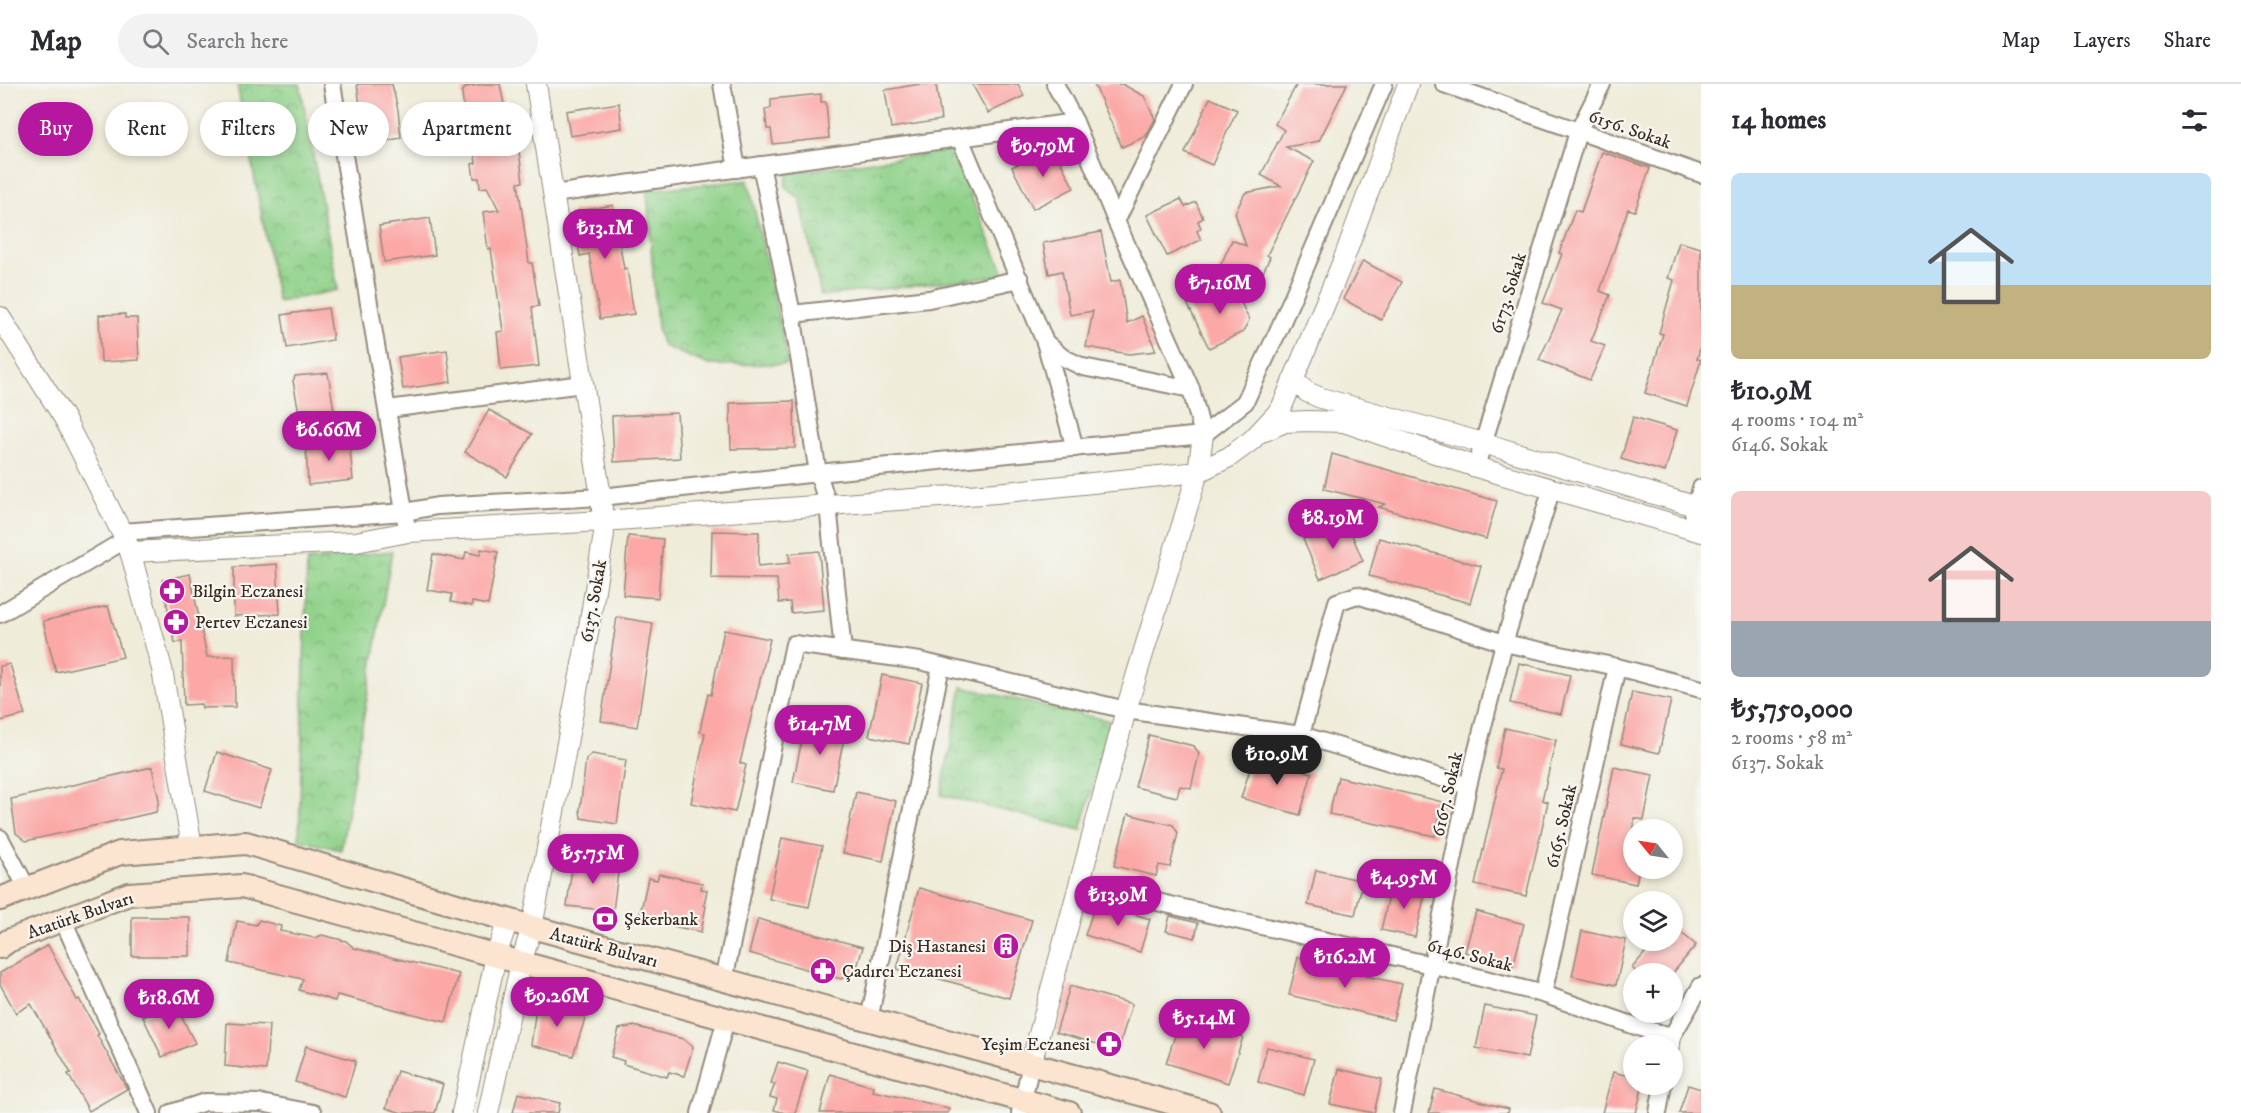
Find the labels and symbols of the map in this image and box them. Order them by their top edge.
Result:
street label: 6156. Sokak [1586,106,1674,154]
pin: ₺9.79M [994,127,1092,178]
pin: ₺13.1M [556,209,654,260]
street label: 6173. Sokak [1486,250,1532,337]
pin: ₺7.16M [1171,264,1269,315]
pin: ₺6.66M [280,411,378,462]
pin: ₺8.19M [1284,499,1382,550]
street label: 6137. Sokak [576,558,612,644]
pharmacy icon: Bilgin Eczanesi [157,576,187,606]
place label: Bilgin Eczanesi [192,581,303,603]
pharmacy icon: Pertev Eczanesi [161,607,191,637]
place label: Pertev Eczanesi [195,612,308,634]
pin: ₺14.7M [771,705,869,756]
pin: ₺10.9M [1228,735,1326,786]
street label: 6167. Sokak [1428,750,1468,839]
street label: 6165. Sokak [1542,782,1582,870]
north arrow [1623,819,1683,879]
pin: ₺5.75M [544,834,642,885]
pin: ₺4.95M [1355,859,1453,910]
pin: ₺13.9M [1069,876,1167,927]
street label: Atatürk Bulvarı [24,887,136,944]
bank icon: Şekerbank [590,904,620,934]
place label: Şekerbank [624,909,698,931]
street label: Atatürk Bulvarı [547,923,660,973]
building icon: Diş Hastanesi [991,931,1021,961]
street label: 6146. Sokak [1425,935,1515,977]
place label: Diş Hastanesi [888,936,986,958]
pin: ₺16.2M [1296,938,1394,989]
pharmacy icon: Çadırcı Eczanesi [808,956,838,986]
place label: Çadırcı Eczanesi [842,961,962,983]
pin: ₺9.26M [508,977,606,1028]
pin: ₺18.6M [120,979,218,1030]
pin: ₺5.14M [1155,999,1253,1050]
pharmacy icon: Yeşim Eczanesi [1094,1029,1124,1059]
place label: Yeşim Eczanesi [981,1034,1090,1056]

